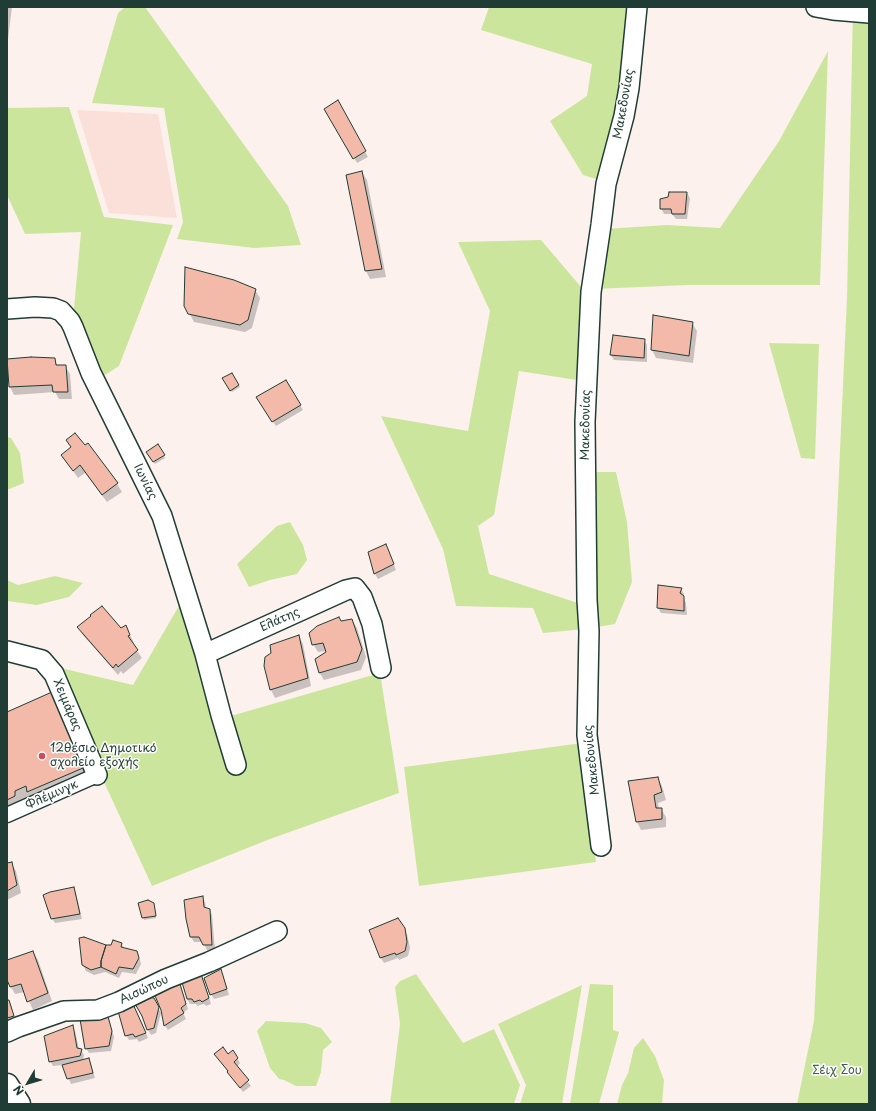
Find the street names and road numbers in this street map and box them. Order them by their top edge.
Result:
street label: Μακεδονίας [611,68,637,140]
street label: Μακεδονίας [578,389,594,461]
street label: Ιωνίας [130,462,160,502]
street label: Ελάτης [258,605,302,635]
street label: Χειμάρας [50,677,84,733]
street label: Μακεδονίας [581,724,603,796]
street label: Φλέμινγκ [23,777,81,813]
street label: Αισώπου [117,972,171,1008]

